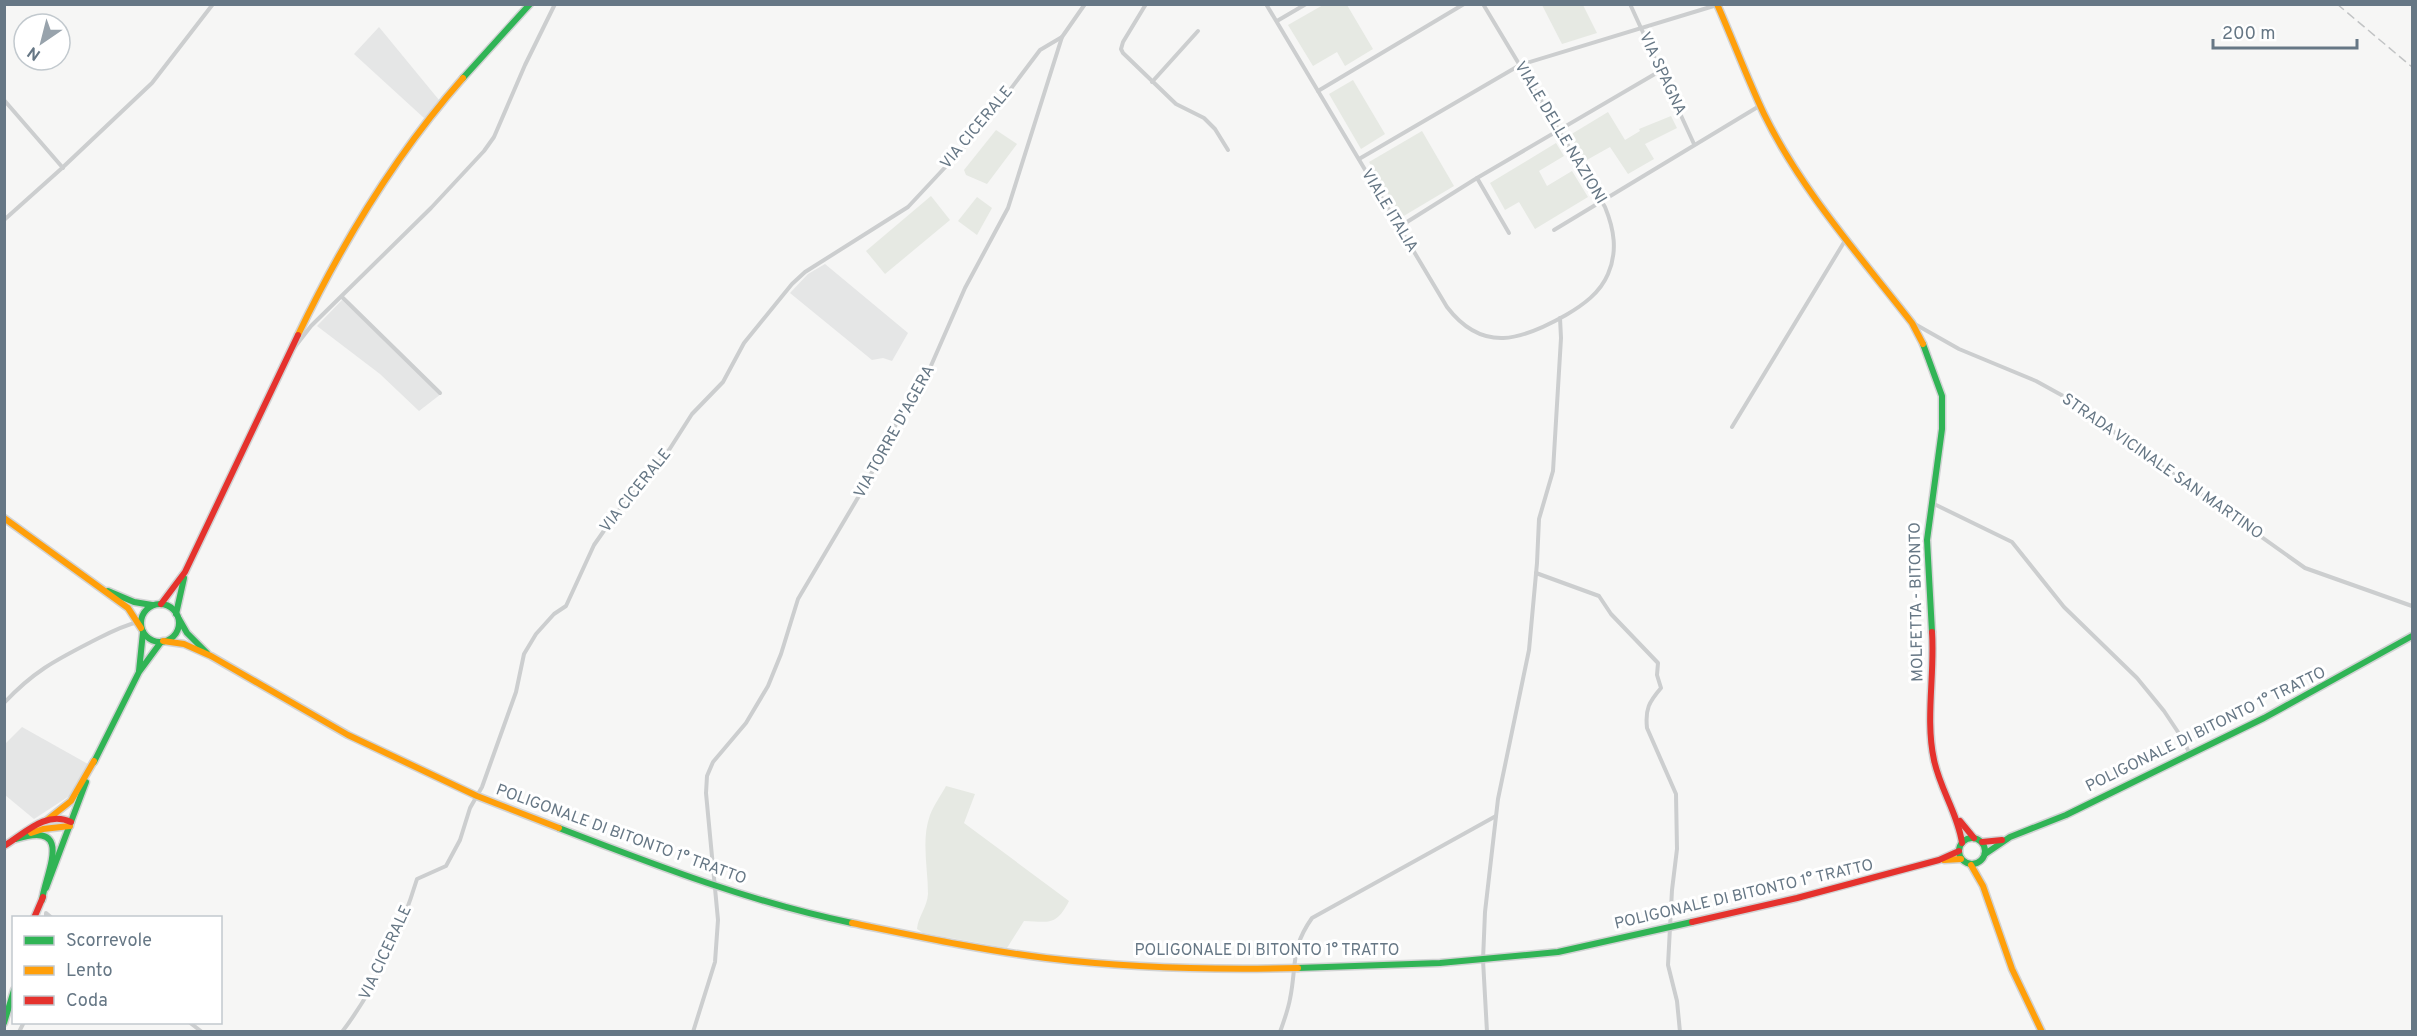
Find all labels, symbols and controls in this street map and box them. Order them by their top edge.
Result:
north arrow [12,12,72,72]
scale bar [2213,12,2357,50]
text: 200 m [2222,23,2275,46]
street label: VIA SPAGNA [1634,29,1690,119]
text: N [24,41,45,64]
street label: VIALE DELLE NAZIONI [1509,58,1611,208]
street label: VIA CICERALE [936,82,1018,174]
street label: VIALE ITALIA [1356,166,1422,257]
street label: VIA TORRE D'AGERA [850,362,940,502]
street label: STRADA VICINALE SAN MARTINO [2057,390,2267,544]
street label: VIA CICERALE [596,445,676,537]
street label: MOLFETTA - BITONTO [1906,522,1928,682]
street label: POLIGONALE DI BITONTO 1° TRATTO [2082,663,2330,797]
street label: POLIGONALE DI BITONTO 1° TRATTO [493,780,749,890]
street label: POLIGONALE DI BITONTO 1° TRATTO [1613,855,1875,935]
street label: VIA CICERALE [355,902,417,1004]
legend [12,916,222,1024]
text: Scorrevole [66,930,152,953]
street label: POLIGONALE DI BITONTO 1° TRATTO [1134,941,1400,961]
text: Lento [66,960,112,983]
text: Coda [66,990,108,1013]

